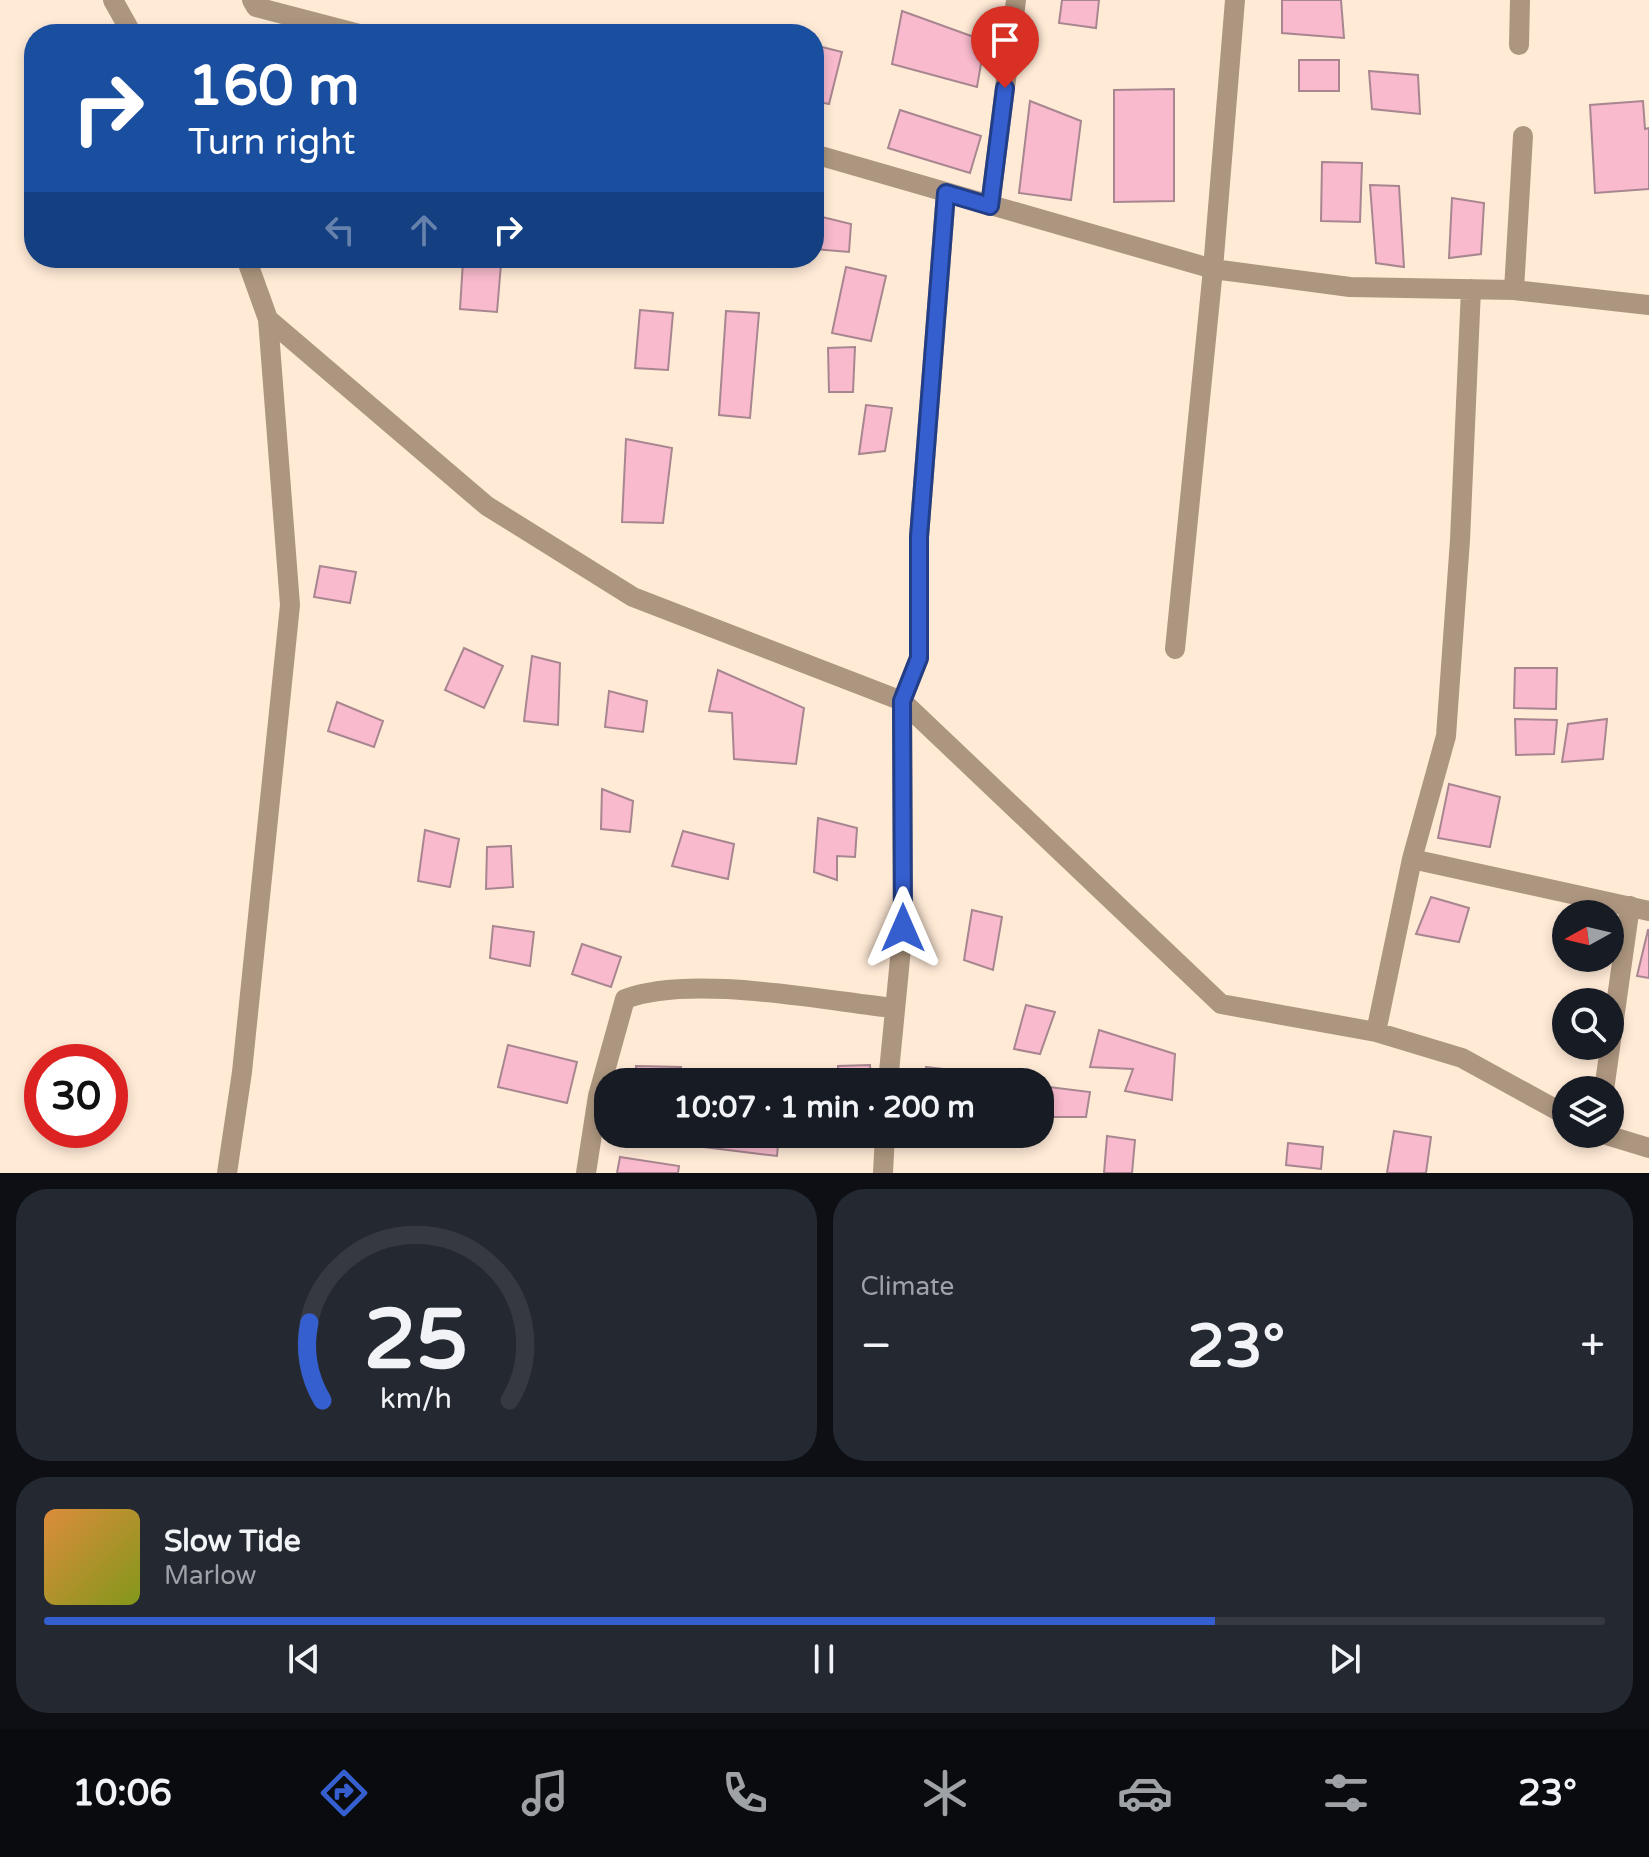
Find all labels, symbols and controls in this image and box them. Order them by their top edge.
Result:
pin [971,6,1039,88]
icon: arrive [983,18,1027,62]
text: 160 m [188,53,359,120]
icon: right [56,56,160,160]
text: Turn right [188,121,355,164]
icon: left [318,208,362,252]
icon: ahead [402,208,446,252]
icon: right [486,208,530,252]
position arrow [861,886,945,970]
north arrow [1552,900,1624,972]
map controls [1552,900,1624,1148]
button: search [1552,988,1624,1060]
speed limit sign: 30 [24,1044,128,1148]
button: layers [1552,1076,1624,1148]
text: 10:07 · 1 min · 200 m [673,1089,975,1126]
text: Climate [861,1271,954,1302]
text: 25 [364,1291,468,1391]
text: 23° [1187,1311,1285,1383]
text: − [861,1320,892,1373]
text: + [1580,1320,1605,1373]
text: km/h [380,1382,452,1416]
text: Slow Tide [164,1523,301,1560]
text: Marlow [164,1560,256,1591]
icon: previous [282,1637,326,1681]
icon: pause [802,1637,846,1681]
icon: next [1323,1637,1367,1681]
icon: directions [316,1765,372,1821]
icon: music [517,1765,573,1821]
icon: phone [717,1765,773,1821]
icon: climate [917,1765,973,1821]
icon: car [1117,1765,1173,1821]
icon: filters [1318,1765,1374,1821]
text: 10:06 [72,1772,172,1815]
text: 23° [1518,1772,1577,1815]

